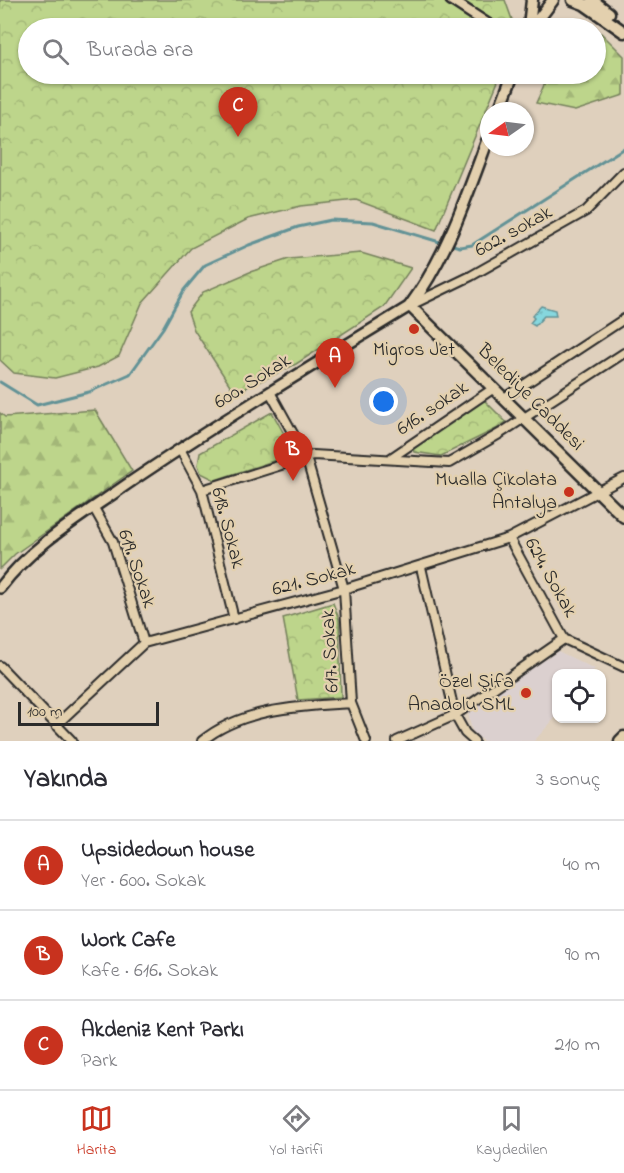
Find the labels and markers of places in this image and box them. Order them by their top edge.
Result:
pin: C [218,88,258,137]
marker: Migros Jet [407,322,421,336]
place label: Migros Jet [373,336,455,366]
pin: A [316,338,354,388]
pin: B [274,432,312,481]
place label: Mualla Çikolata Antalya [435,466,557,518]
marker: Mualla Çikolata Antalya [562,485,576,499]
place label: Özel Şifa Anadolu SML [408,668,515,720]
marker: Özel Şifa Anadolu SML [519,686,533,700]

